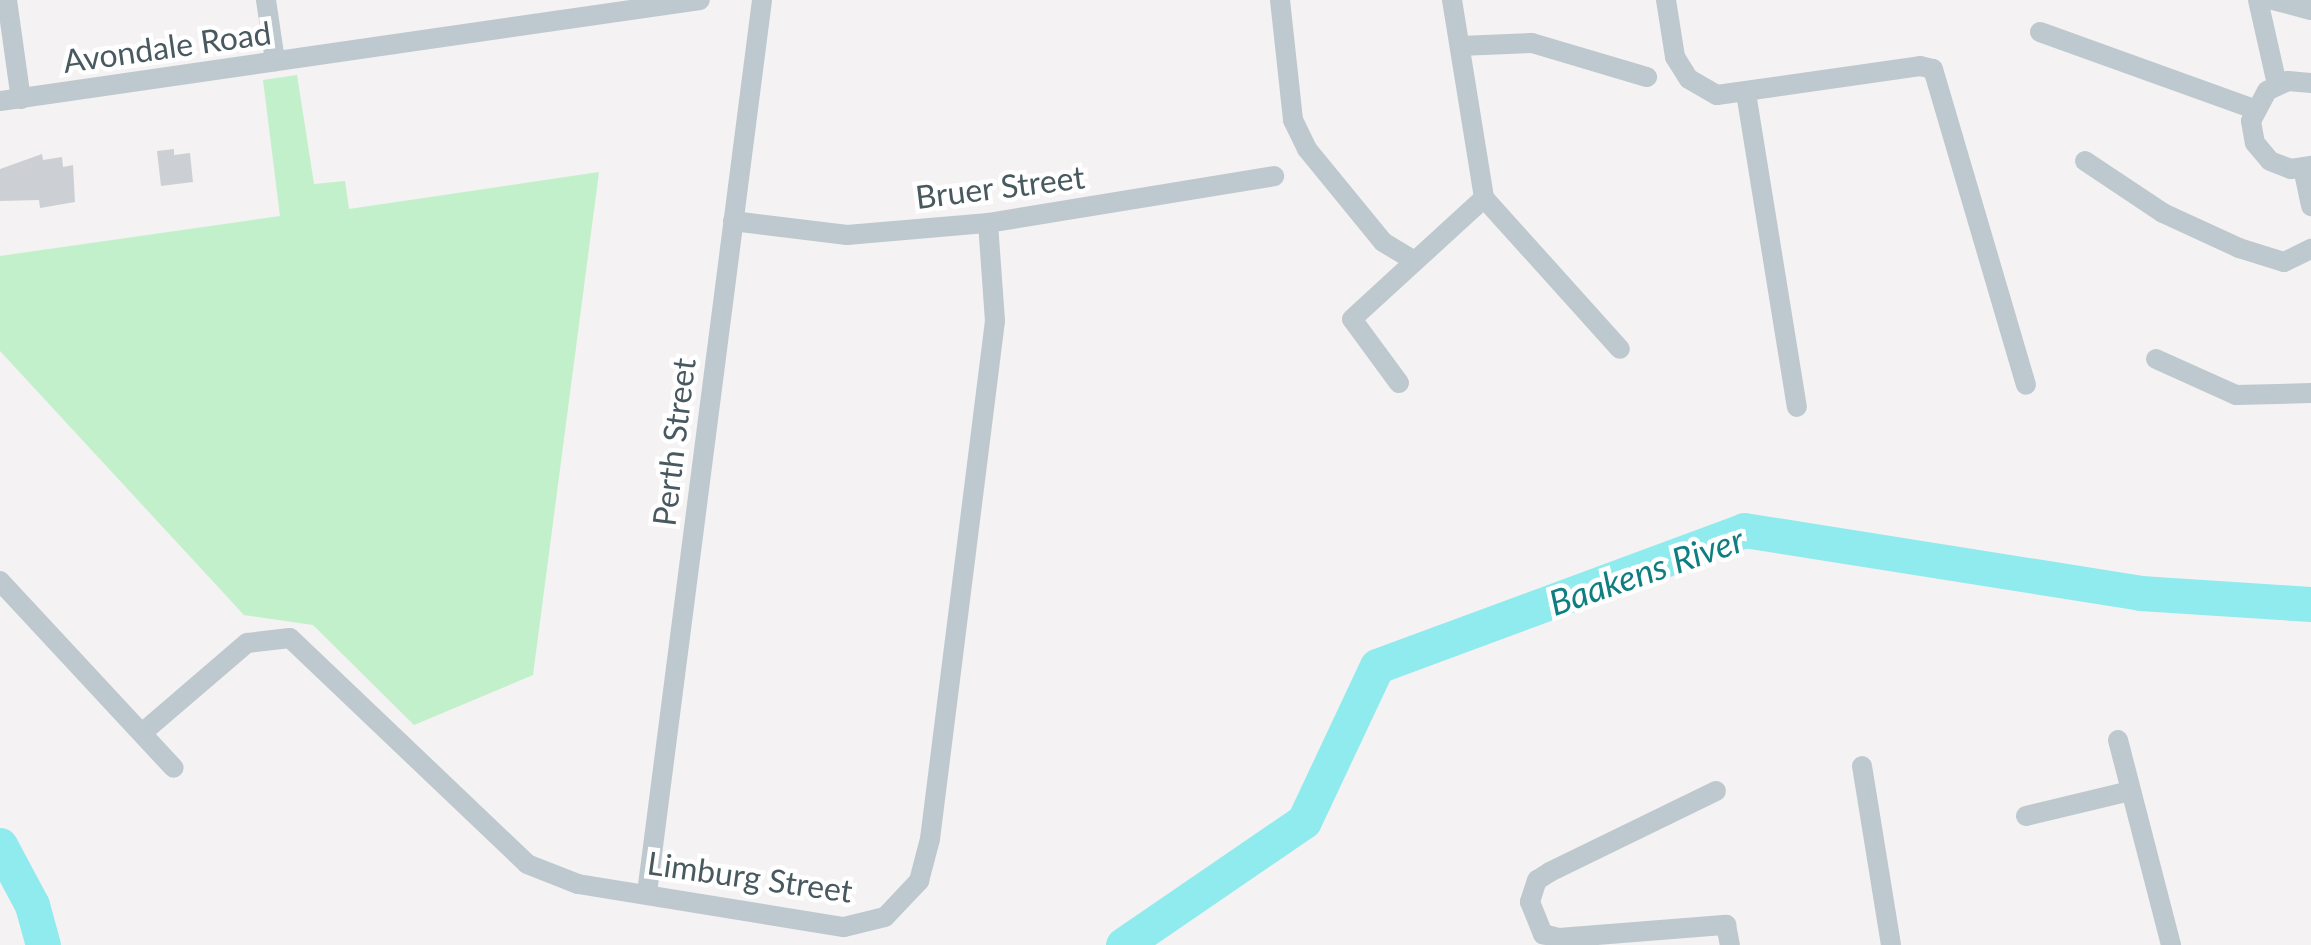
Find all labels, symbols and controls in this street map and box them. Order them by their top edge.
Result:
street label: Avondale Road [60,13,274,81]
street label: Bruer Street [913,158,1087,216]
street label: Perth Street [645,356,703,528]
water label: Baakens River [1543,517,1749,623]
street label: Limburg Street [645,844,855,910]

